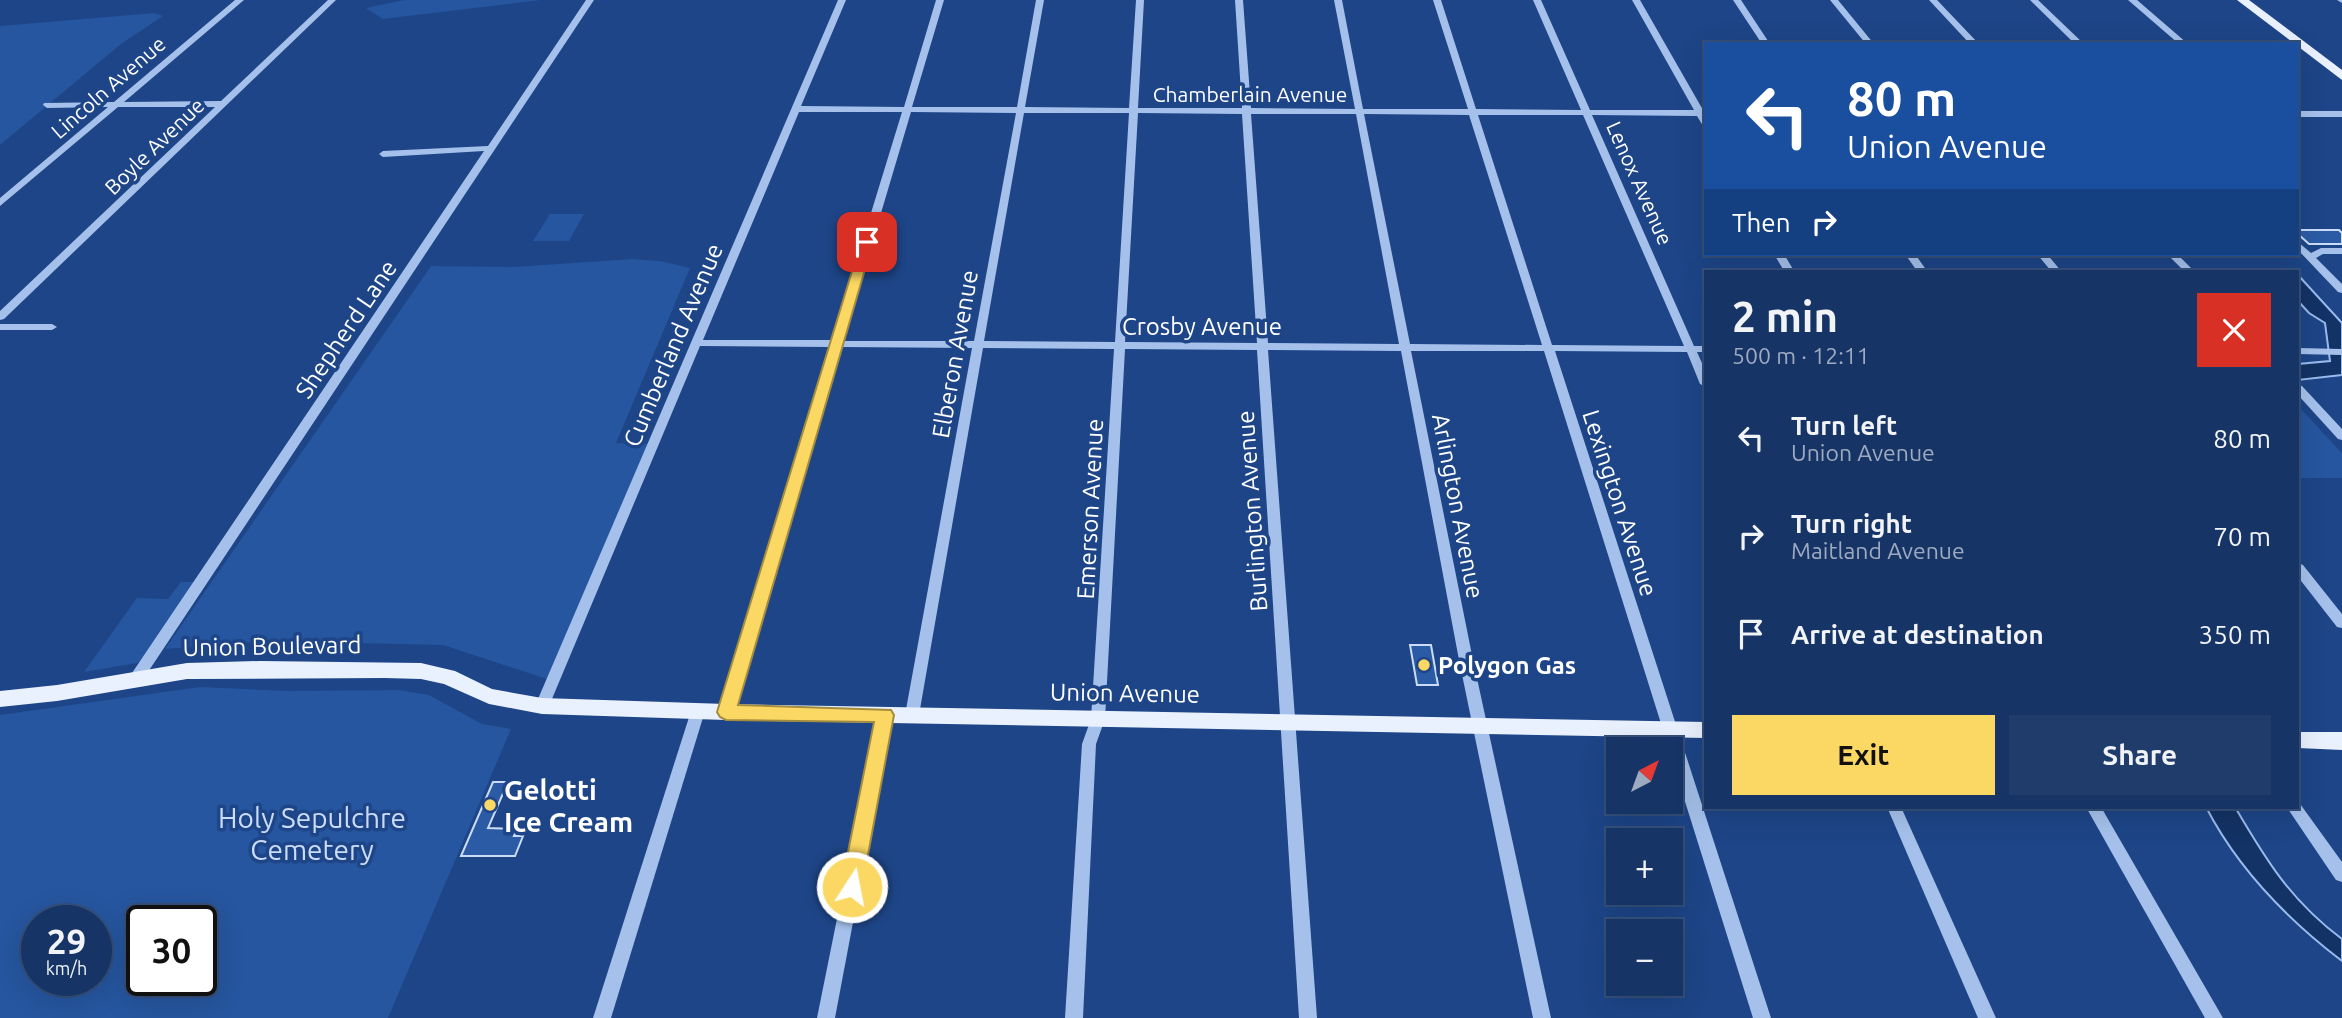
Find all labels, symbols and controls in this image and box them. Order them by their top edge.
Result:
street label: Lincoln Avenue [46,31,170,143]
icon: left [1732,70,1823,161]
text: 80 m [1847,70,1956,125]
street label: Chamberlain Avenue [1153,82,1347,106]
street label: Boyle Avenue [99,93,209,199]
street label: Lenox Avenue [1602,118,1678,248]
text: Union Avenue [1847,128,2047,164]
icon: right [1805,203,1843,241]
text: Then [1732,208,1791,237]
pin [837,212,897,272]
icon: arrive [848,223,886,261]
street label: Cumberland Avenue [618,239,728,451]
street label: Shepherd Lane [290,255,402,403]
street label: Elberon Avenue [927,268,983,440]
text: 2 min [1732,293,1838,340]
button: close [2197,293,2271,367]
street label: Crosby Avenue [1122,313,1282,340]
text: 500 m · 12:11 [1732,343,1870,368]
street label: Lexington Avenue [1577,406,1663,600]
street label: Burlington Avenue [1232,410,1272,612]
street label: Arlington Avenue [1427,411,1489,601]
text: Turn left [1791,411,1897,440]
street label: Emerson Avenue [1072,418,1108,600]
icon: left [1732,419,1770,457]
text: 80 m [2213,424,2271,453]
text: Union Avenue [1791,440,1935,465]
text: Turn right [1791,509,1912,538]
icon: right [1732,517,1770,555]
text: 70 m [2213,522,2271,551]
text: Maitland Avenue [1791,538,1965,563]
icon: arrive [1732,615,1770,653]
text: Arrive at destination [1791,620,2044,649]
text: 350 m [2199,620,2271,649]
street label: Union Boulevard [182,631,362,661]
place label: Polygon Gas [1438,652,1576,679]
marker: Polygon Gas [1416,657,1432,673]
street label: Union Avenue [1050,678,1200,708]
button: Exit [1732,715,1995,795]
button: Share [2009,715,2271,795]
north arrow [1606,737,1684,814]
map controls [1606,737,1683,996]
place label: Gelotti Ice Cream [504,774,633,837]
marker: Gelotti Ice Cream [482,797,498,813]
park label: Holy Sepulchre Cemetery [218,802,406,865]
button: + [1606,828,1683,905]
position arrow [815,850,889,924]
speed limit sign: 30 [126,905,217,996]
button: − [1606,919,1683,996]
text: 29 [47,921,86,961]
text: km/h [46,958,87,978]

